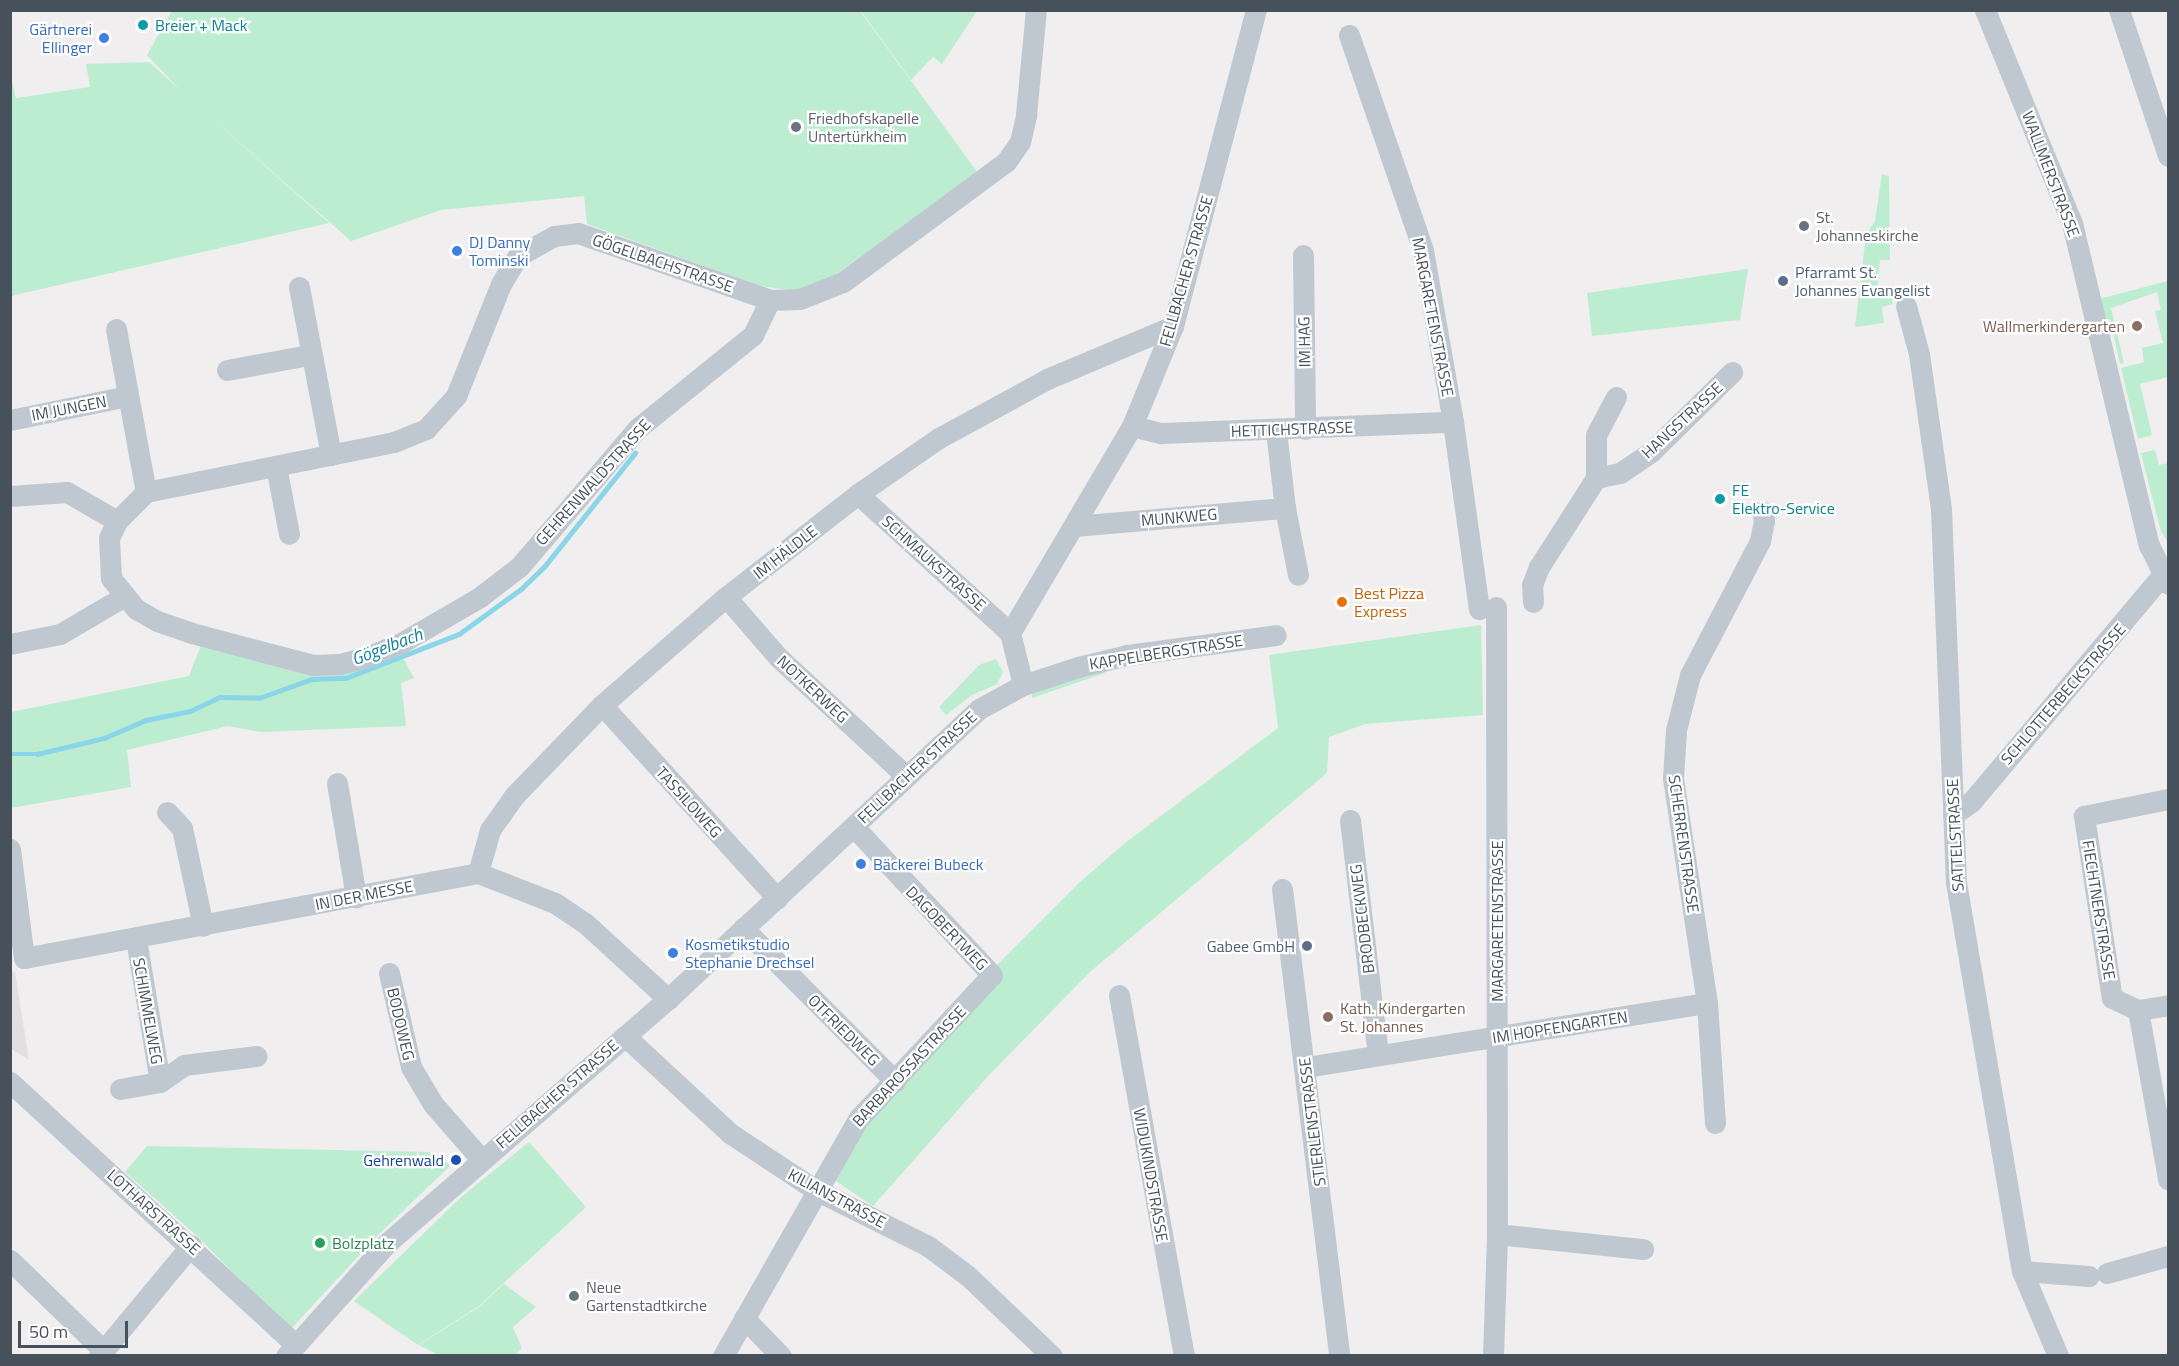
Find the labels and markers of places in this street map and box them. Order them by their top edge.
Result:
place label: Breier + Mack [155,15,248,35]
marker: Breier + Mack [136,18,150,32]
place label: Gärtnerei Ellinger [29,19,92,57]
marker: Gärtnerei Ellinger [97,31,111,45]
place label: Friedhofskapelle Untertürkheim [808,108,919,146]
marker: Friedhofskapelle Untertürkheim [789,120,803,134]
place label: St. Johanneskirche [1816,207,1918,245]
marker: St. Johanneskirche [1797,219,1811,233]
place label: DJ Danny Tominski [469,232,530,270]
marker: DJ Danny Tominski [450,244,464,258]
place label: Pfarramt St. Johannes Evangelist [1795,262,1930,300]
marker: Pfarramt St. Johannes Evangelist [1776,274,1790,288]
place label: Wallmerkindergarten [1983,316,2125,336]
marker: Wallmerkindergarten [2130,319,2144,333]
place label: FE Elektro-Service [1732,480,1835,518]
marker: FE Elektro-Service [1713,492,1727,506]
place label: Best Pizza Express [1354,583,1424,621]
marker: Best Pizza Express [1335,595,1349,609]
place label: Bäckerei Bubeck [873,854,983,874]
marker: Bäckerei Bubeck [854,857,868,871]
place label: Kosmetikstudio Stephanie Drechsel [685,934,815,972]
place label: Gabee GmbH [1207,936,1295,956]
marker: Gabee GmbH [1300,939,1314,953]
marker: Kosmetikstudio Stephanie Drechsel [666,946,680,960]
place label: Kath. Kindergarten St. Johannes [1340,998,1466,1036]
marker: Kath. Kindergarten St. Johannes [1321,1010,1335,1024]
place label: Gehrenwald [363,1150,444,1170]
marker: Gehrenwald [449,1153,463,1167]
place label: Bolzplatz [332,1233,394,1253]
marker: Bolzplatz [313,1236,327,1250]
place label: Neue Gartenstadtkirche [586,1277,707,1315]
marker: Neue Gartenstadtkirche [567,1289,581,1303]

